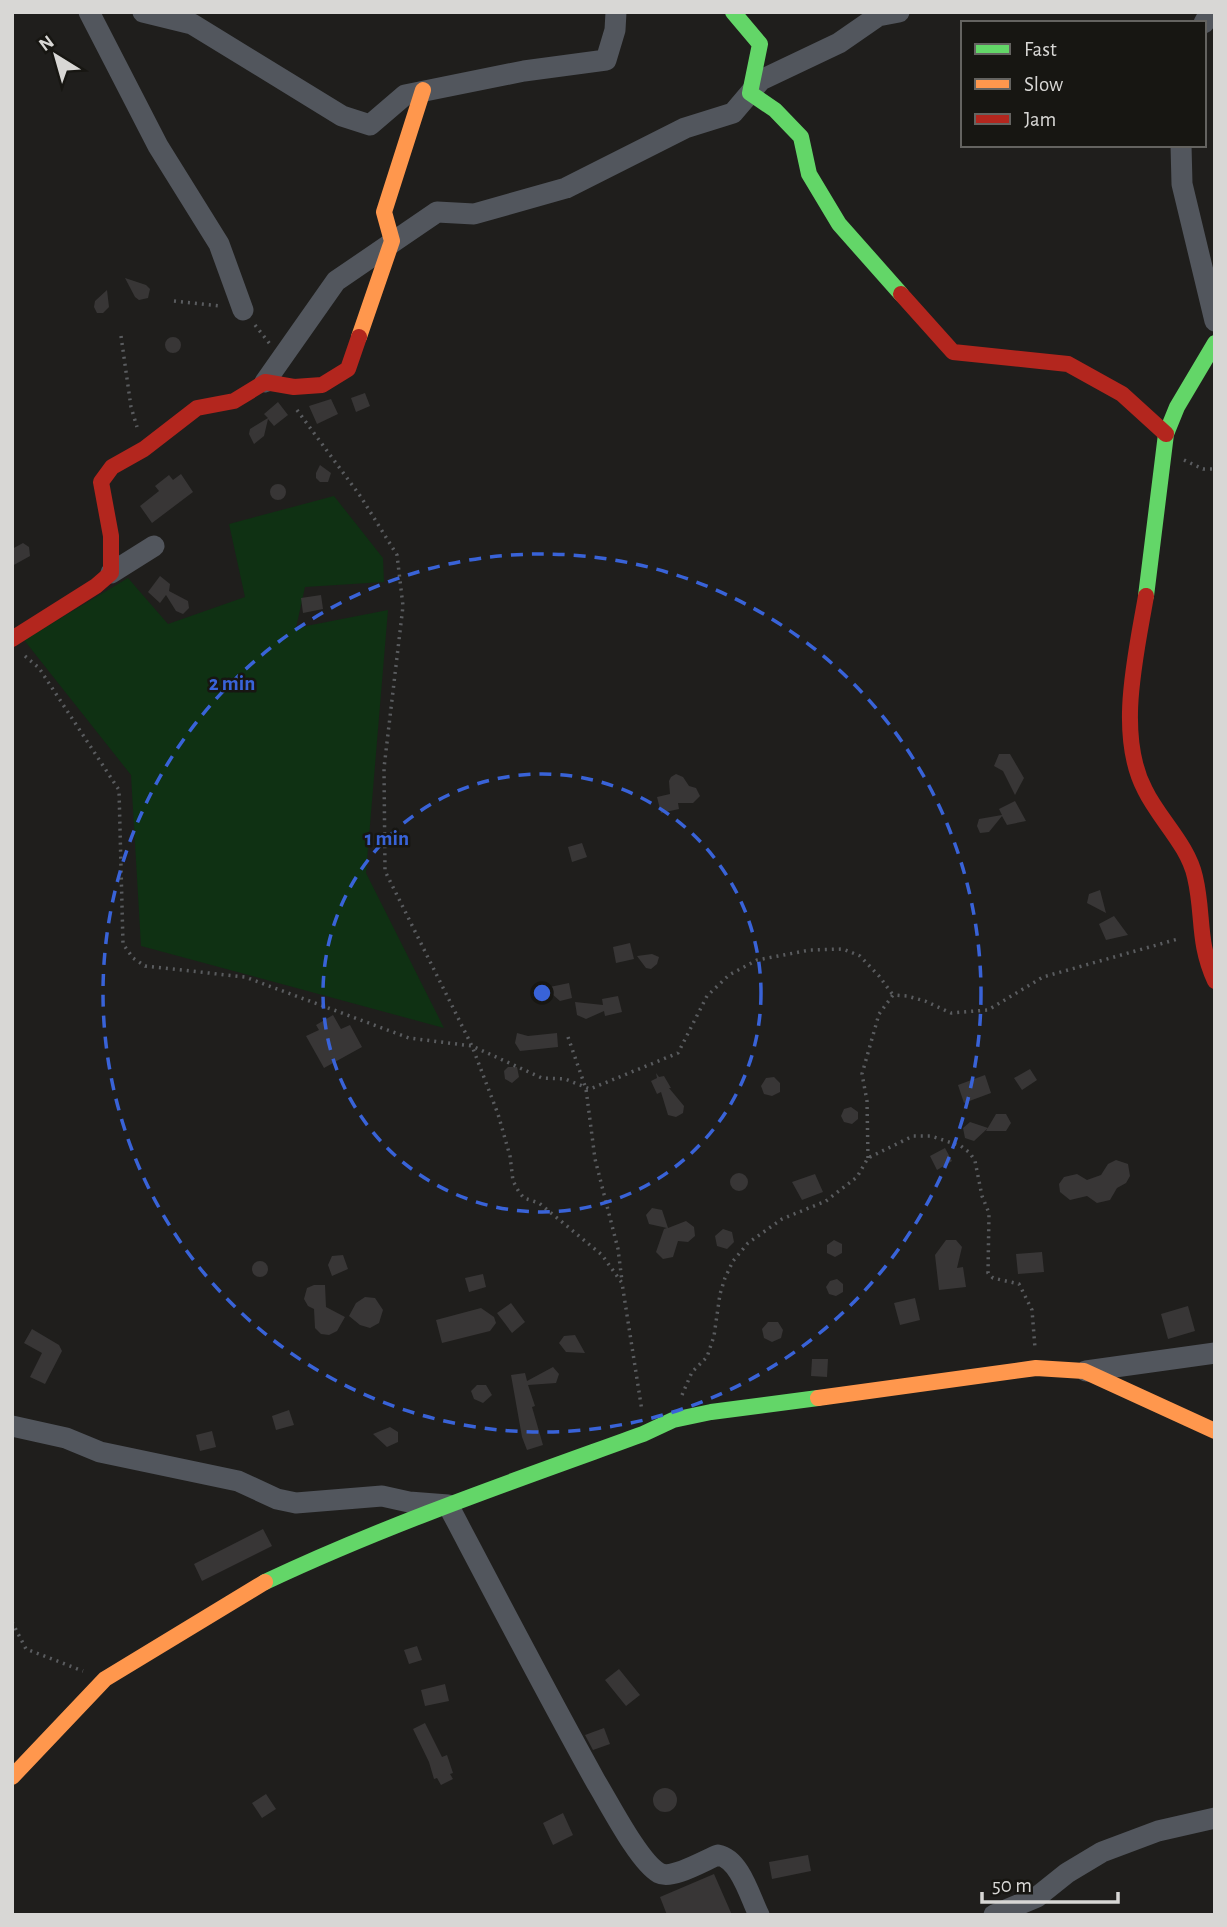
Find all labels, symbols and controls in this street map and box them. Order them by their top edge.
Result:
north arrow [21,21,91,91]
legend [961,21,1206,147]
text: N [36,32,58,55]
text: Fast [1024,39,1057,60]
text: Slow [1024,74,1063,95]
text: Jam [1024,109,1056,130]
text: 2 min [209,673,255,694]
text: 1 min [365,828,409,849]
centre of rings [530,981,554,1005]
scale bar [982,1860,1118,1904]
text: 50 m [992,1875,1032,1896]

